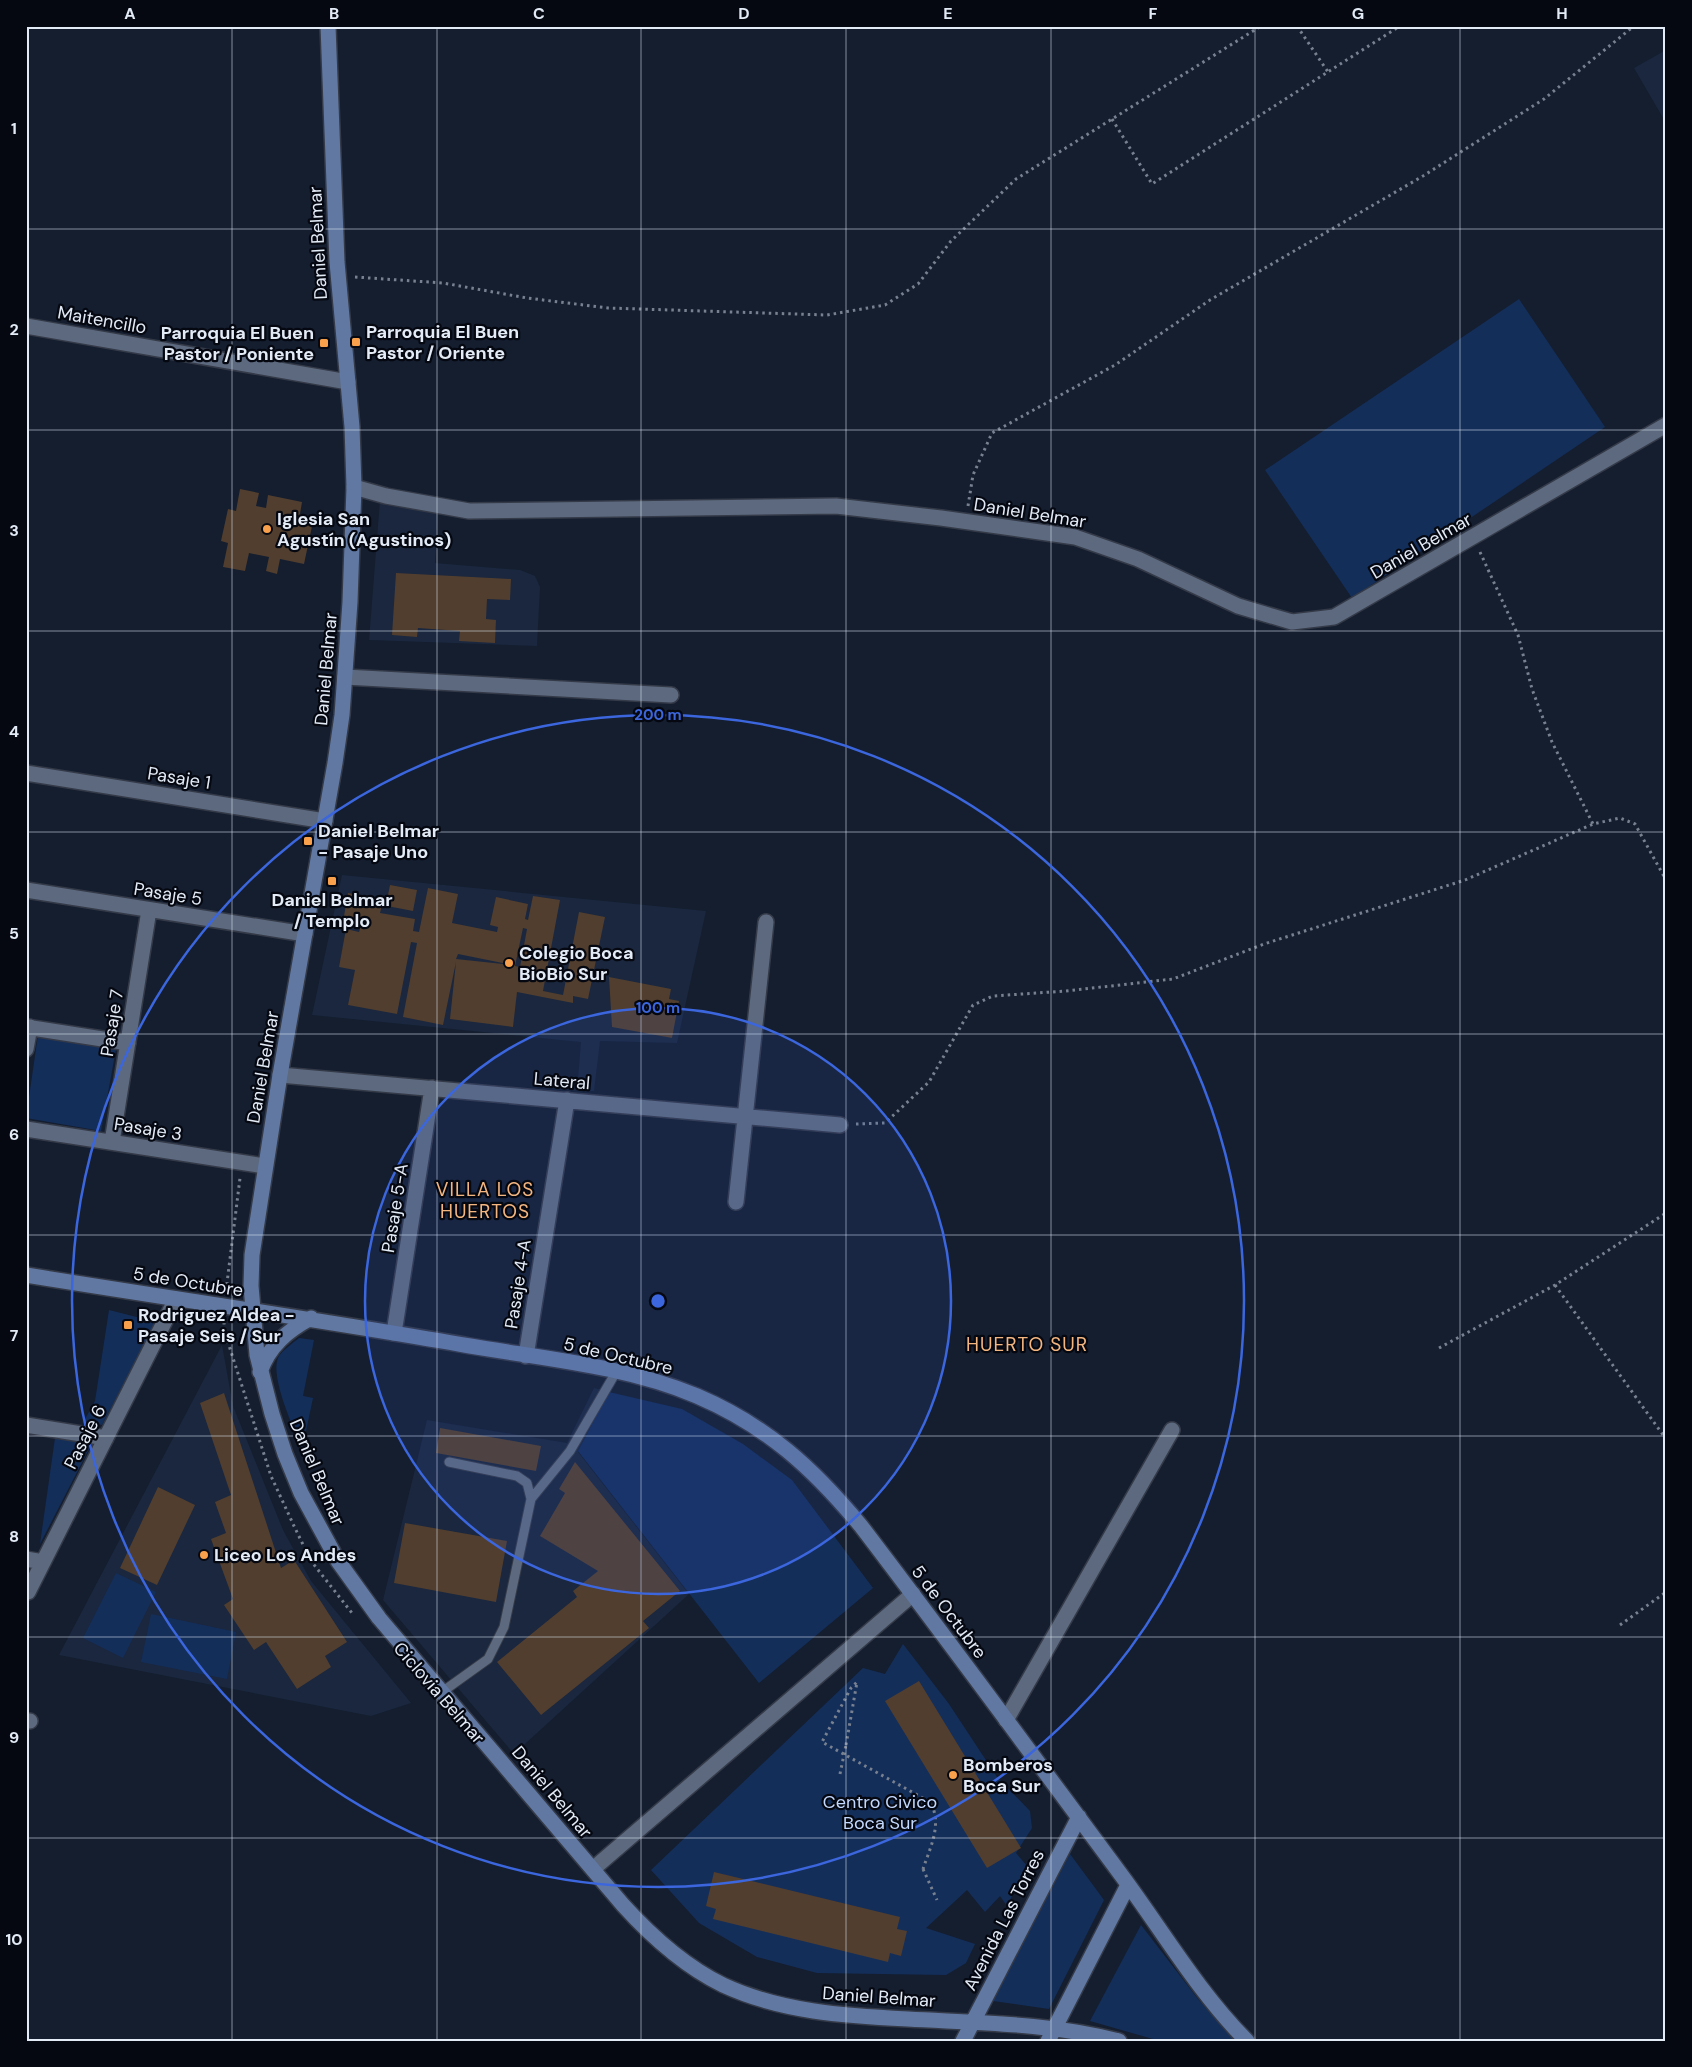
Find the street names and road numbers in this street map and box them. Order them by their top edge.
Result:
street label: Daniel Belmar [303,185,333,300]
street label: Maitencillo [56,300,148,340]
street label: Daniel Belmar [972,492,1088,534]
street label: Daniel Belmar [1366,507,1476,585]
street label: Daniel Belmar [309,611,343,727]
street label: Pasaje 1 [146,761,212,795]
street label: Pasaje 5 [132,877,204,911]
street label: Pasaje 7 [95,988,129,1058]
street label: Daniel Belmar [241,1009,285,1125]
street label: Lateral [533,1067,591,1095]
street label: Pasaje 3 [112,1112,184,1146]
street label: Pasaje 5-A [376,1162,414,1254]
street label: Pasaje 4-A [499,1238,537,1330]
street label: 5 de Octubre [131,1261,245,1303]
street label: 5 de Octubre [561,1332,675,1380]
street label: Pasaje 6 [59,1401,111,1473]
street label: Daniel Belmar [284,1415,350,1529]
street label: 5 de Octubre [906,1560,992,1664]
street label: Ciclovia Belmar [388,1637,490,1749]
street label: Daniel Belmar [506,1741,598,1843]
street label: Avenida Las Torres [958,1845,1050,1995]
street label: Daniel Belmar [822,1981,937,2013]

